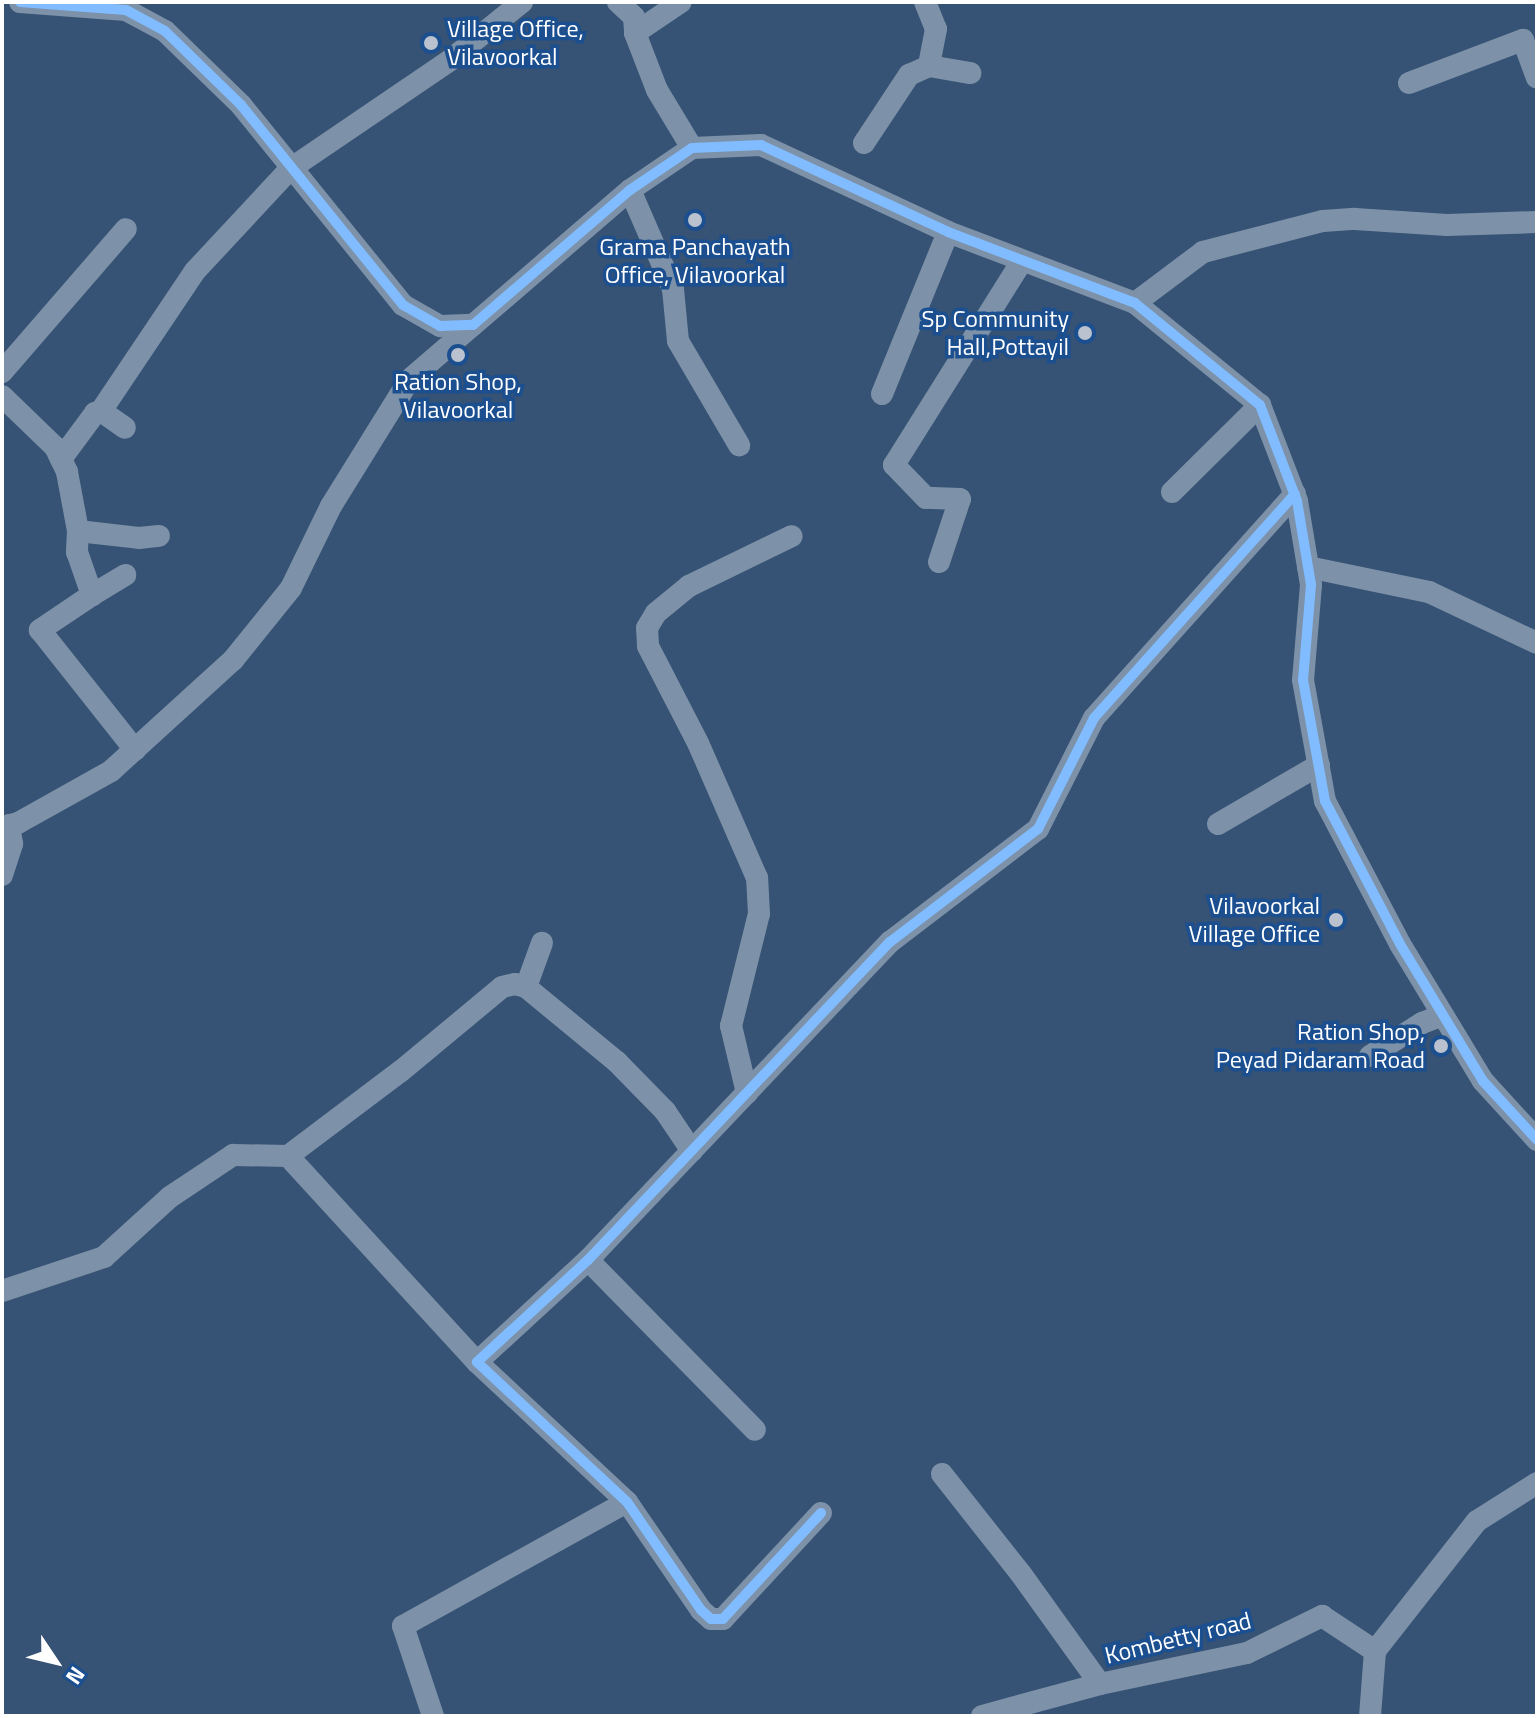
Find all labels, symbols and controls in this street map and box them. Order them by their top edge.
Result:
place label: Village Office, Vilavoorkal [447,15,584,71]
marker: Village Office, Vilavoorkal [422,34,440,52]
marker: Grama Panchayath Office, Vilavoorkal [686,211,704,229]
place label: Grama Panchayath Office, Vilavoorkal [599,233,791,289]
place label: Sp Community Hall,Pottayil [922,305,1069,361]
marker: Sp Community Hall,Pottayil [1076,324,1094,342]
marker: Ration Shop, Vilavoorkal [449,346,467,364]
place label: Ration Shop, Vilavoorkal [394,368,522,424]
place label: Vilavoorkal Village Office [1189,892,1320,948]
marker: Vilavoorkal Village Office [1327,911,1345,929]
place label: Ration Shop, Peyad Pidaram Road [1216,1018,1425,1074]
marker: Ration Shop, Peyad Pidaram Road [1432,1037,1450,1055]
street label: Kombetty road [1102,1606,1254,1670]
north arrow [16,1622,96,1702]
text: N [57,1660,94,1692]

